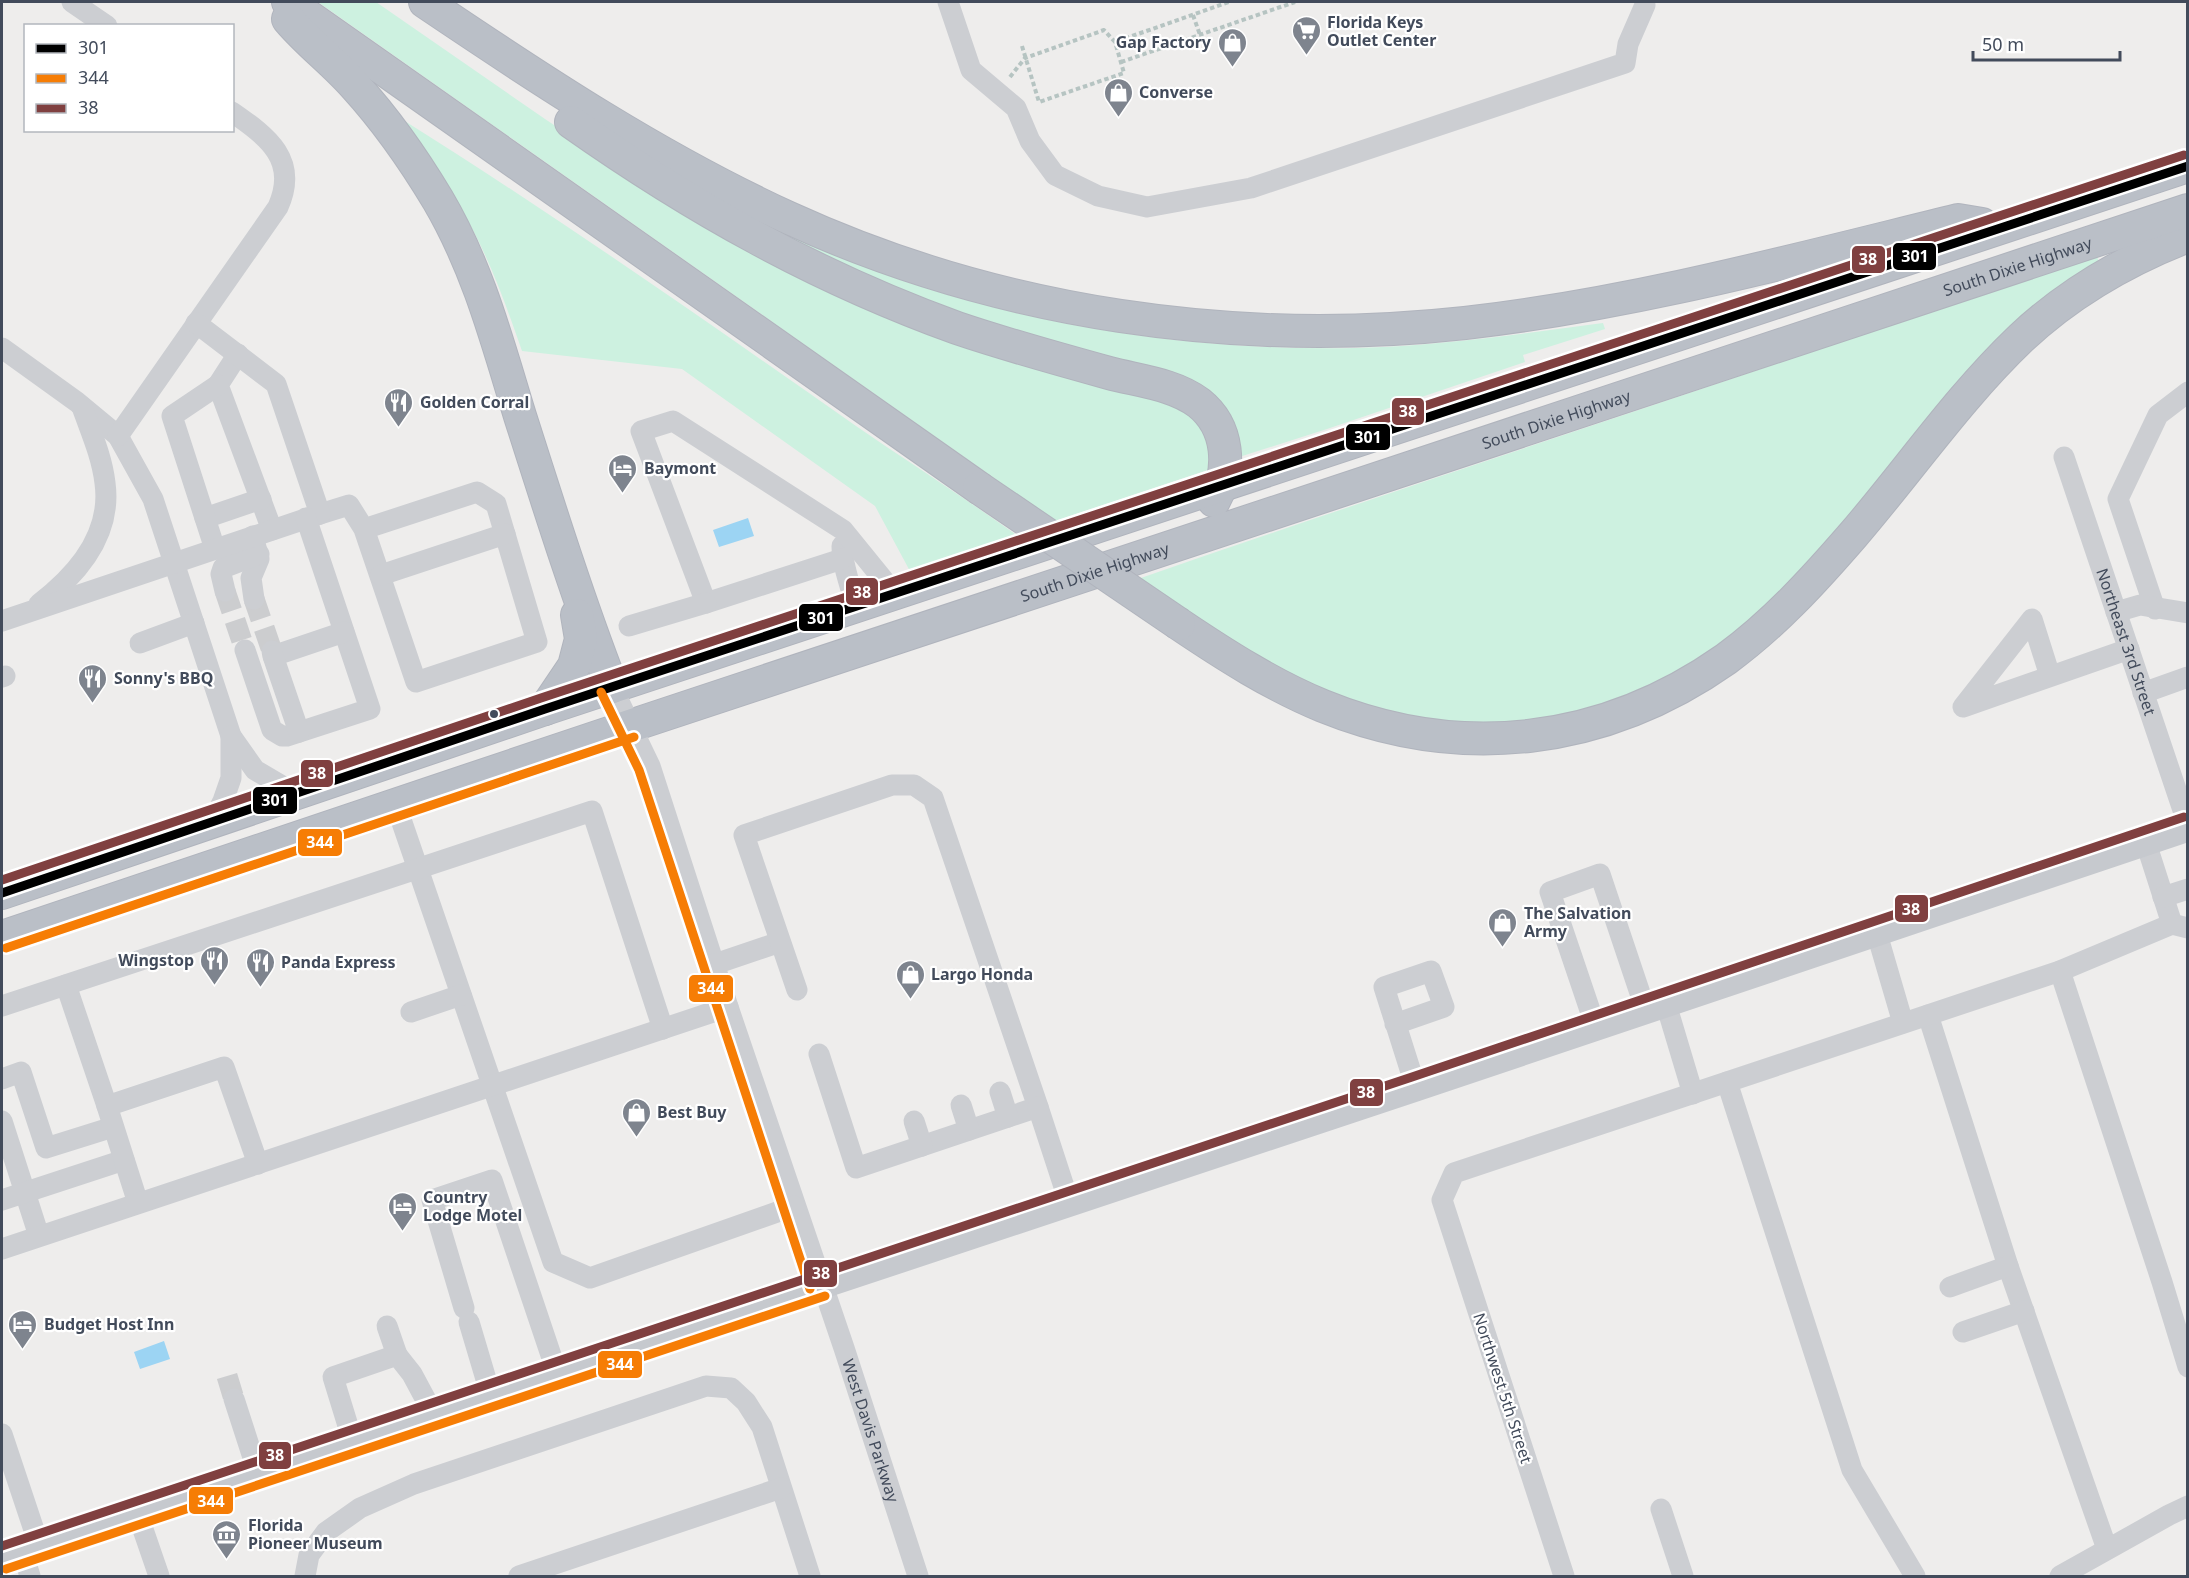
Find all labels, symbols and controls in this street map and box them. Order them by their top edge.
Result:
place label: Florida Keys Outlet Center [1327,11,1436,51]
supermarket icon: Florida Keys Outlet Center [1290,15,1322,57]
legend [24,24,234,132]
scale bar [1973,24,2120,62]
shop icon: Gap Factory [1216,26,1248,68]
place label: Gap Factory [1116,31,1212,53]
text: 50 m [1982,32,2024,56]
text: 301 [78,35,109,59]
text: 344 [78,65,109,89]
shop icon: Converse [1102,76,1134,118]
place label: Converse [1139,81,1213,103]
text: 38 [78,95,99,119]
street label: South Dixie Highway [1940,231,2095,301]
line badge: 301 [1892,242,1937,271]
line badge: 38 [1851,245,1886,274]
text: 301 [1901,245,1929,267]
text: 38 [1859,248,1877,270]
street label: South Dixie Highway [1479,384,1634,454]
restaurant icon: Golden Corral [383,386,415,428]
place label: Golden Corral [420,391,529,413]
line badge: 38 [1391,397,1425,426]
text: 38 [1399,400,1417,422]
line badge: 301 [1345,423,1391,451]
text: 301 [1354,426,1382,448]
hotel icon: Baymont [607,452,639,494]
place label: Baymont [644,457,716,479]
street label: South Dixie Highway [1017,537,1173,607]
street label: Northeast 3rd Street [2091,565,2161,718]
line badge: 38 [845,577,879,606]
text: 38 [853,581,871,603]
line badge: 301 [798,603,844,632]
text: 301 [807,607,835,629]
restaurant icon: Sonny's BBQ [77,662,109,704]
place label: Sonny's BBQ [114,667,213,689]
unlabelled marker [488,708,500,720]
line badge: 38 [300,759,334,788]
text: 38 [308,762,326,784]
line badge: 301 [252,786,298,815]
text: 301 [261,789,289,811]
line badge: 344 [297,828,343,857]
text: 344 [306,831,334,853]
line badge: 38 [1894,894,1929,923]
text: 38 [1902,898,1920,920]
place label: The Salvation Army [1524,902,1631,942]
shop icon: The Salvation Army [1487,906,1519,948]
restaurant icon: Wingstop [199,944,231,986]
restaurant icon: Panda Express [244,946,276,988]
place label: Wingstop [118,949,194,971]
place label: Panda Express [281,951,396,973]
shop icon: Largo Honda [894,958,926,1000]
place label: Largo Honda [931,963,1033,985]
line badge: 344 [688,974,734,1003]
text: 344 [697,977,725,999]
line badge: 38 [1349,1078,1384,1107]
text: 38 [1357,1081,1375,1103]
shop icon: Best Buy [620,1096,652,1138]
place label: Best Buy [657,1101,727,1123]
place label: Country Lodge Motel [423,1186,522,1226]
hotel icon: Country Lodge Motel [386,1190,418,1232]
line badge: 38 [803,1259,838,1288]
text: 38 [812,1262,830,1284]
hotel icon: Budget Host Inn [7,1308,39,1350]
street label: Northwest 5th Street [1468,1310,1538,1466]
place label: Budget Host Inn [44,1313,174,1335]
line badge: 344 [597,1350,643,1379]
text: 344 [606,1353,634,1375]
street label: West Davis Parkway [837,1356,905,1506]
line badge: 38 [258,1441,292,1470]
text: 38 [266,1444,284,1466]
line badge: 344 [188,1486,234,1515]
text: 344 [197,1490,225,1512]
place label: Florida Pioneer Museum [248,1514,383,1554]
museum icon: Florida Pioneer Museum [211,1518,243,1560]

